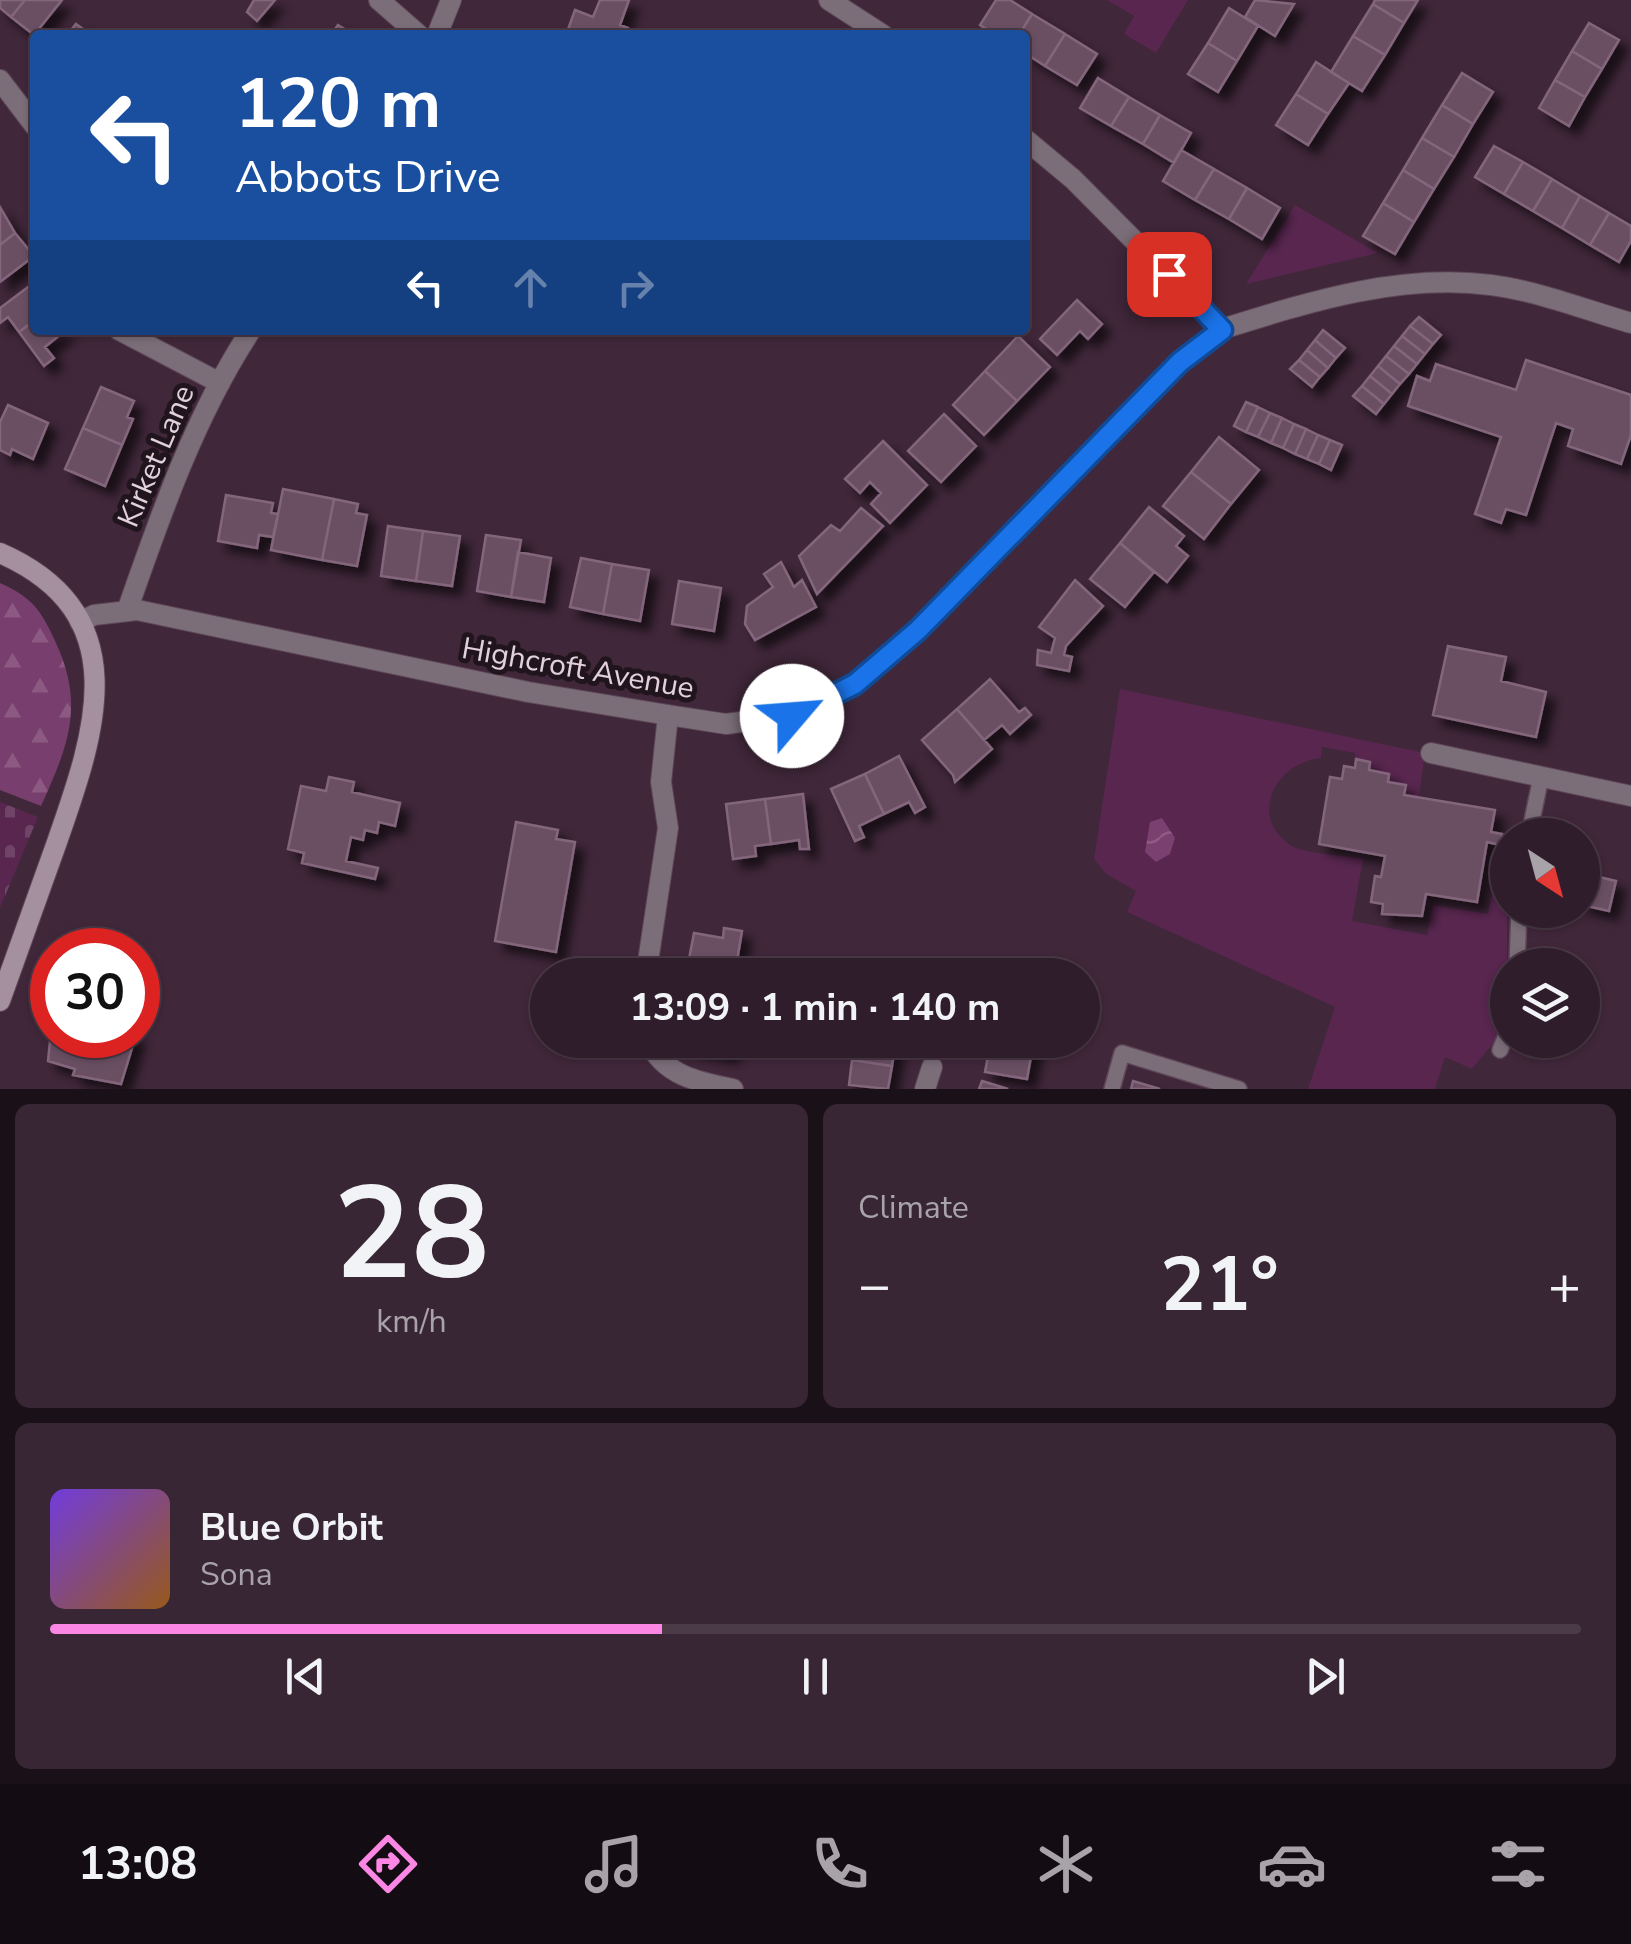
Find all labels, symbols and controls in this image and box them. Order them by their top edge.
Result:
text: 120 m [235,56,441,152]
icon: left [70,70,200,200]
text: Abbots Drive [235,147,501,208]
pin [1127,232,1212,317]
icon: arrive [1142,247,1197,302]
icon: left [398,260,453,315]
icon: ahead [503,260,558,315]
icon: right [608,260,663,315]
street label: Kirket Lane [108,379,205,533]
street label: Highcroft Avenue [459,628,697,709]
position arrow [740,664,844,768]
north arrow [1490,818,1600,928]
map controls [1490,818,1600,1058]
speed limit sign: 30 [30,928,160,1058]
button: layers [1490,948,1600,1058]
text: 13:09 · 1 min · 140 m [630,982,1000,1033]
text: 28 [333,1146,490,1323]
text: Climate [858,1186,969,1229]
text: 21° [1160,1234,1279,1336]
text: − [858,1248,891,1323]
text: + [1548,1248,1581,1323]
text: km/h [376,1300,447,1343]
text: Blue Orbit [200,1502,383,1553]
text: Sona [200,1553,273,1596]
icon: previous [278,1649,333,1704]
icon: pause [788,1649,843,1704]
icon: next [1298,1649,1353,1704]
icon: directions [353,1829,423,1899]
icon: music [579,1829,649,1899]
icon: phone [805,1829,875,1899]
icon: climate [1031,1829,1101,1899]
icon: car [1257,1829,1327,1899]
icon: filters [1483,1829,1553,1899]
text: 13:08 [78,1834,197,1895]

